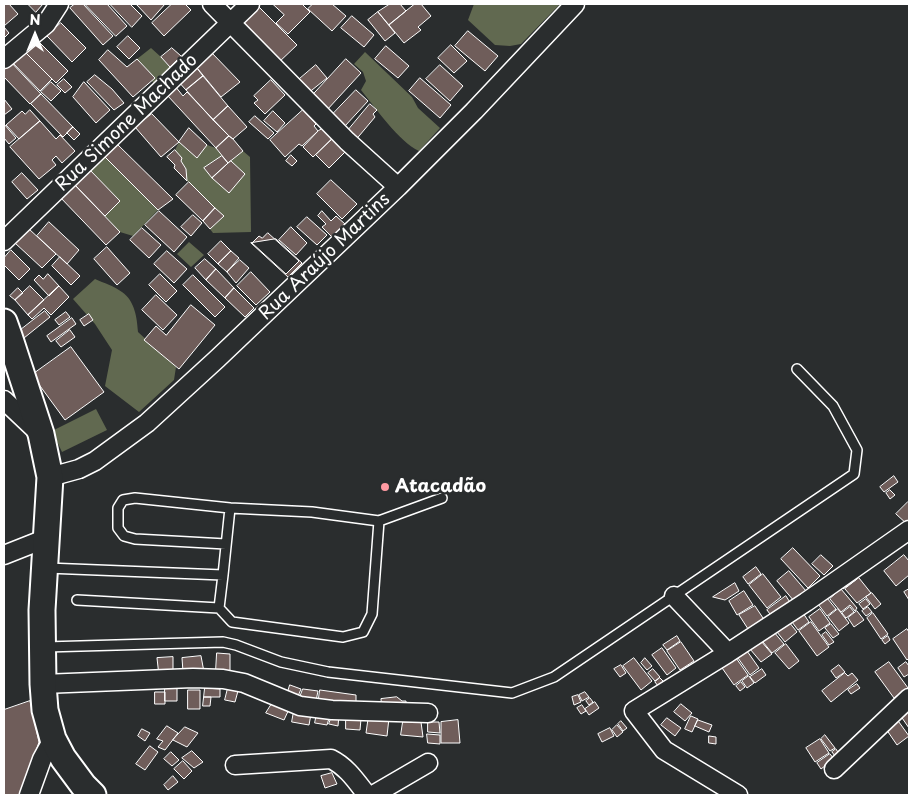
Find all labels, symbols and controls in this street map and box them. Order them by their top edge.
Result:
text: N [29,9,41,30]
north arrow [10,10,60,60]
street label: Rua Simone Machado [52,50,202,196]
street label: Rua Araújo Martins [255,189,395,325]
place label: Atacadão [395,476,486,498]
marker: Atacadão [379,481,391,493]

